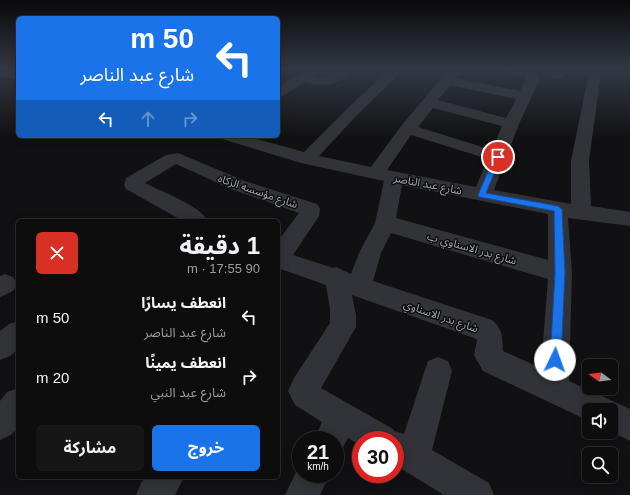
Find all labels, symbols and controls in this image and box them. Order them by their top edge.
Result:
text: 50 m [130,23,194,54]
icon: left [208,32,260,84]
text: شارع عبد الناصر [80,65,194,85]
icon: left [95,108,117,130]
icon: ahead [137,108,159,130]
icon: right [179,108,201,130]
pin [481,140,515,174]
icon: arrive [487,146,509,168]
street label: شارع عبد الناصر [391,171,464,199]
street label: شارع مؤسسه الزكاه [216,172,300,212]
street label: شارع بدر الاسناوي ب [425,230,518,270]
button: close [36,232,78,274]
text: 1 دقيقة [180,232,260,259]
text: 90 m · 17:55 [187,261,260,276]
text: انعطف يسارًا [141,294,226,311]
street label: شارع بدر الاسناوي [401,298,480,338]
icon: left [238,306,260,328]
text: 50 m [36,309,69,326]
text: شارع عبد الناصر [144,325,226,340]
position arrow [534,339,576,381]
text: انعطف يمينًا [145,354,226,371]
north arrow [582,359,618,395]
map controls [582,359,618,483]
icon: right [238,366,260,388]
text: 20 m [36,369,69,386]
text: شارع عبد النبي [151,385,226,400]
button: sound [582,403,618,439]
button: مشاركة [36,425,144,471]
button: خروج [152,425,260,471]
speed limit sign: 30 [352,431,404,483]
text: 21 [307,441,329,463]
button: search [582,447,618,483]
text: km/h [307,461,329,472]

